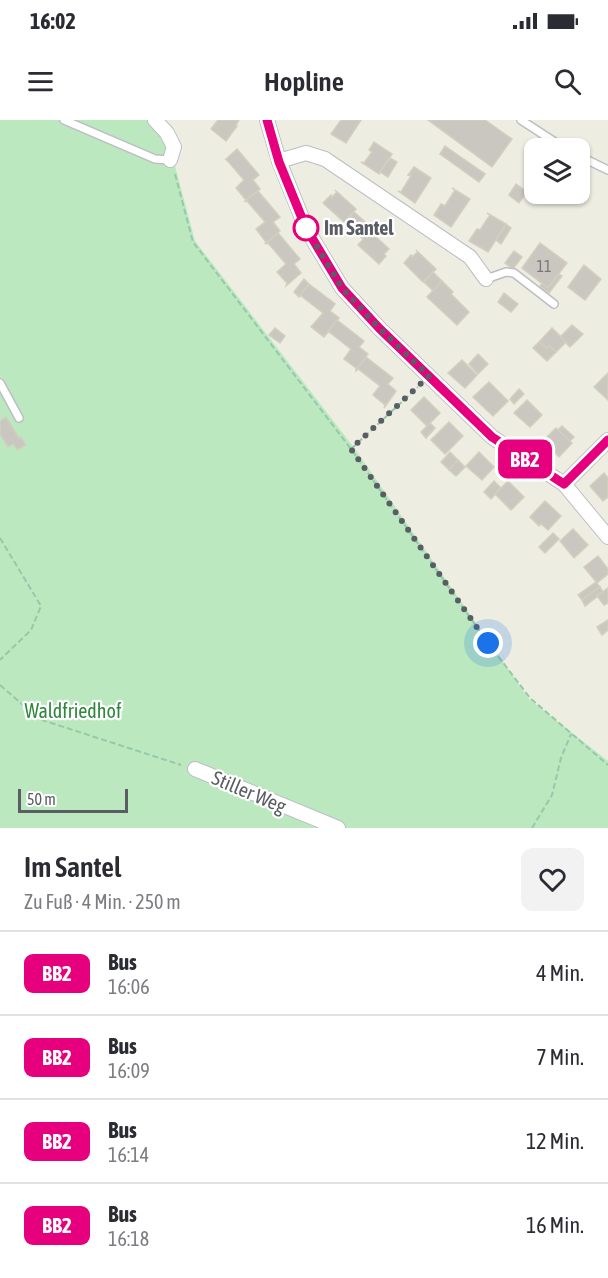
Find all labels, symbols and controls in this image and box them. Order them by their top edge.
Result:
text: 16:02 [30,8,76,34]
icon: menu [24,65,57,98]
icon: search [551,65,584,98]
text: Hopline [264,66,344,97]
map controls [524,138,590,204]
button: layers [524,138,590,204]
marker: Im Santel [293,215,319,241]
place label: Im Santel [324,216,394,239]
house number: 11 [536,257,552,275]
line badge: BB2 [490,440,560,478]
text: BB2 [510,447,540,471]
your location [473,628,503,658]
park label: Waldfriedhof [25,699,122,722]
street label: Stiller Weg [209,766,290,818]
scale bar [18,786,128,814]
text: 50 m [27,790,56,808]
button: heart [521,848,584,911]
text: Im Santel [24,851,121,883]
text: Zu Fuß · 4 Min. · 250 m [24,890,181,913]
text: Bus [108,949,137,975]
text: 4 Min. [536,960,584,986]
text: BB2 [42,961,72,985]
text: 16:06 [108,975,150,998]
text: Bus [108,1033,137,1059]
text: 7 Min. [536,1044,584,1070]
text: BB2 [42,1045,72,1069]
text: 16:09 [108,1059,150,1082]
text: Bus [108,1117,137,1143]
text: 12 Min. [526,1128,584,1154]
text: BB2 [42,1129,72,1153]
text: 16:14 [108,1143,149,1166]
text: Bus [108,1201,137,1227]
text: 16 Min. [526,1212,584,1238]
text: BB2 [42,1213,72,1237]
text: 16:18 [108,1227,149,1250]

